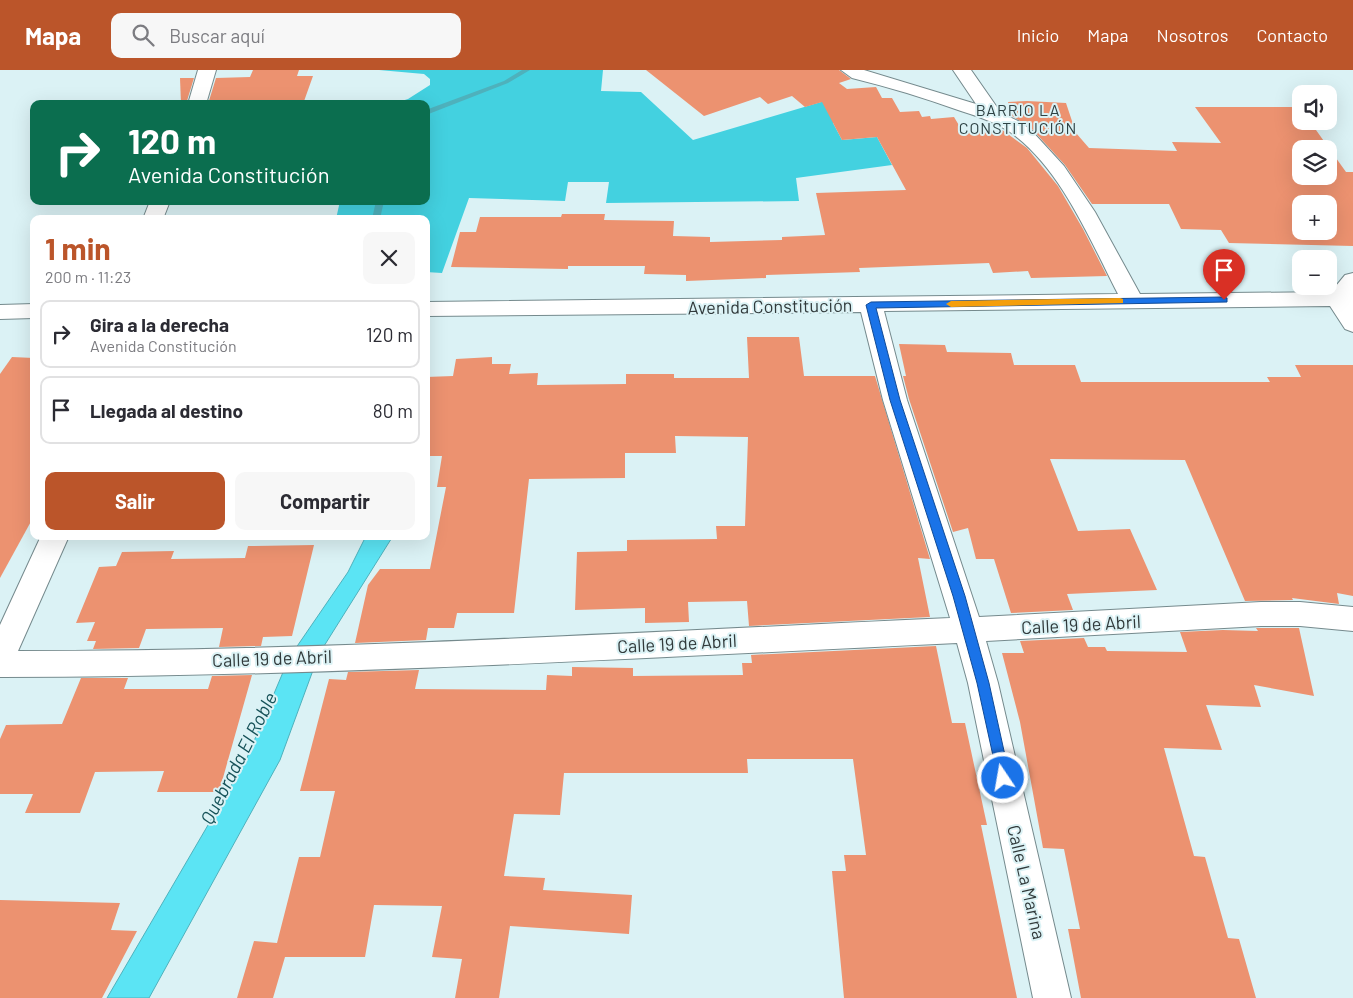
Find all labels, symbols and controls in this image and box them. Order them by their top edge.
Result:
search box [111,13,461,58]
text: Mapa [25,21,81,50]
icon: search [129,21,157,49]
text: Buscar aquí [169,24,265,47]
text: Inicio [1017,24,1059,46]
text: Mapa [1087,24,1129,46]
text: Nosotros [1157,24,1228,46]
text: Contacto [1256,24,1328,46]
map controls [1292,85,1337,295]
button: sound [1292,85,1337,130]
district label: BARRIO LA CONSTITUCIÓN [959,100,1077,137]
text: 120 m [128,119,216,161]
icon: right [45,120,110,185]
button: layers [1292,140,1337,185]
text: Avenida Constitución [128,161,330,187]
button: + [1292,195,1337,240]
text: 1 min [45,230,111,266]
button: close [363,232,415,284]
pin [1203,249,1245,300]
button: − [1292,250,1337,295]
icon: arrive [1210,256,1238,284]
text: 200 m · 11:23 [45,267,131,286]
street label: Avenida Constitución [687,294,853,318]
text: Gira a la derecha [90,313,229,336]
icon: right [47,320,75,348]
text: 120 m [366,323,413,346]
text: Avenida Constitución [90,336,237,355]
icon: arrive [47,396,75,424]
text: Llegada al destino [90,399,243,422]
text: 80 m [373,399,413,422]
button: Salir [45,472,225,530]
button: Compartir [235,472,415,530]
street label: Calle 19 de Abril [1021,610,1141,638]
street label: Calle 19 de Abril [617,629,737,657]
street label: Calle 19 de Abril [212,645,332,671]
water label: Quebrada El Roble [195,688,281,828]
position arrow [976,751,1028,803]
street label: Calle La Marina [1003,823,1051,941]

